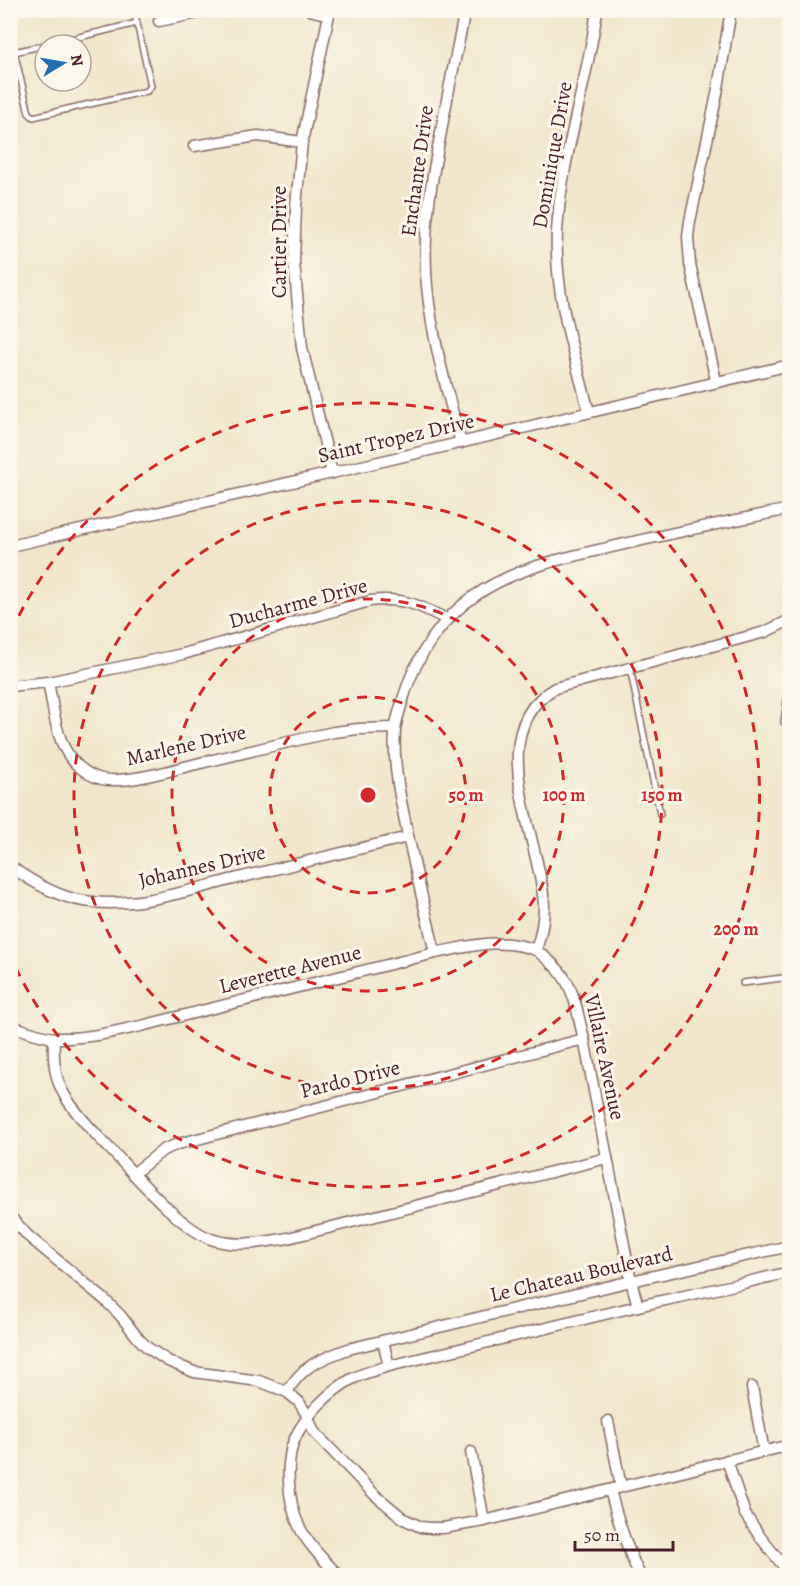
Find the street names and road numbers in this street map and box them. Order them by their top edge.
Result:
street label: Dominique Drive [525,79,579,231]
street label: Enchante Drive [394,104,440,238]
street label: Cartier Drive [265,186,293,298]
street label: Saint Tropez Drive [315,406,477,470]
street label: Ducharme Drive [226,571,370,635]
street label: Marlene Drive [123,718,249,772]
street label: Johannes Drive [136,838,268,894]
street label: Leverette Avenue [216,938,364,1000]
street label: Villaire Avenue [578,991,632,1122]
street label: Pardo Drive [297,1053,403,1105]
street label: Le Chateau Boulevard [487,1239,676,1309]

